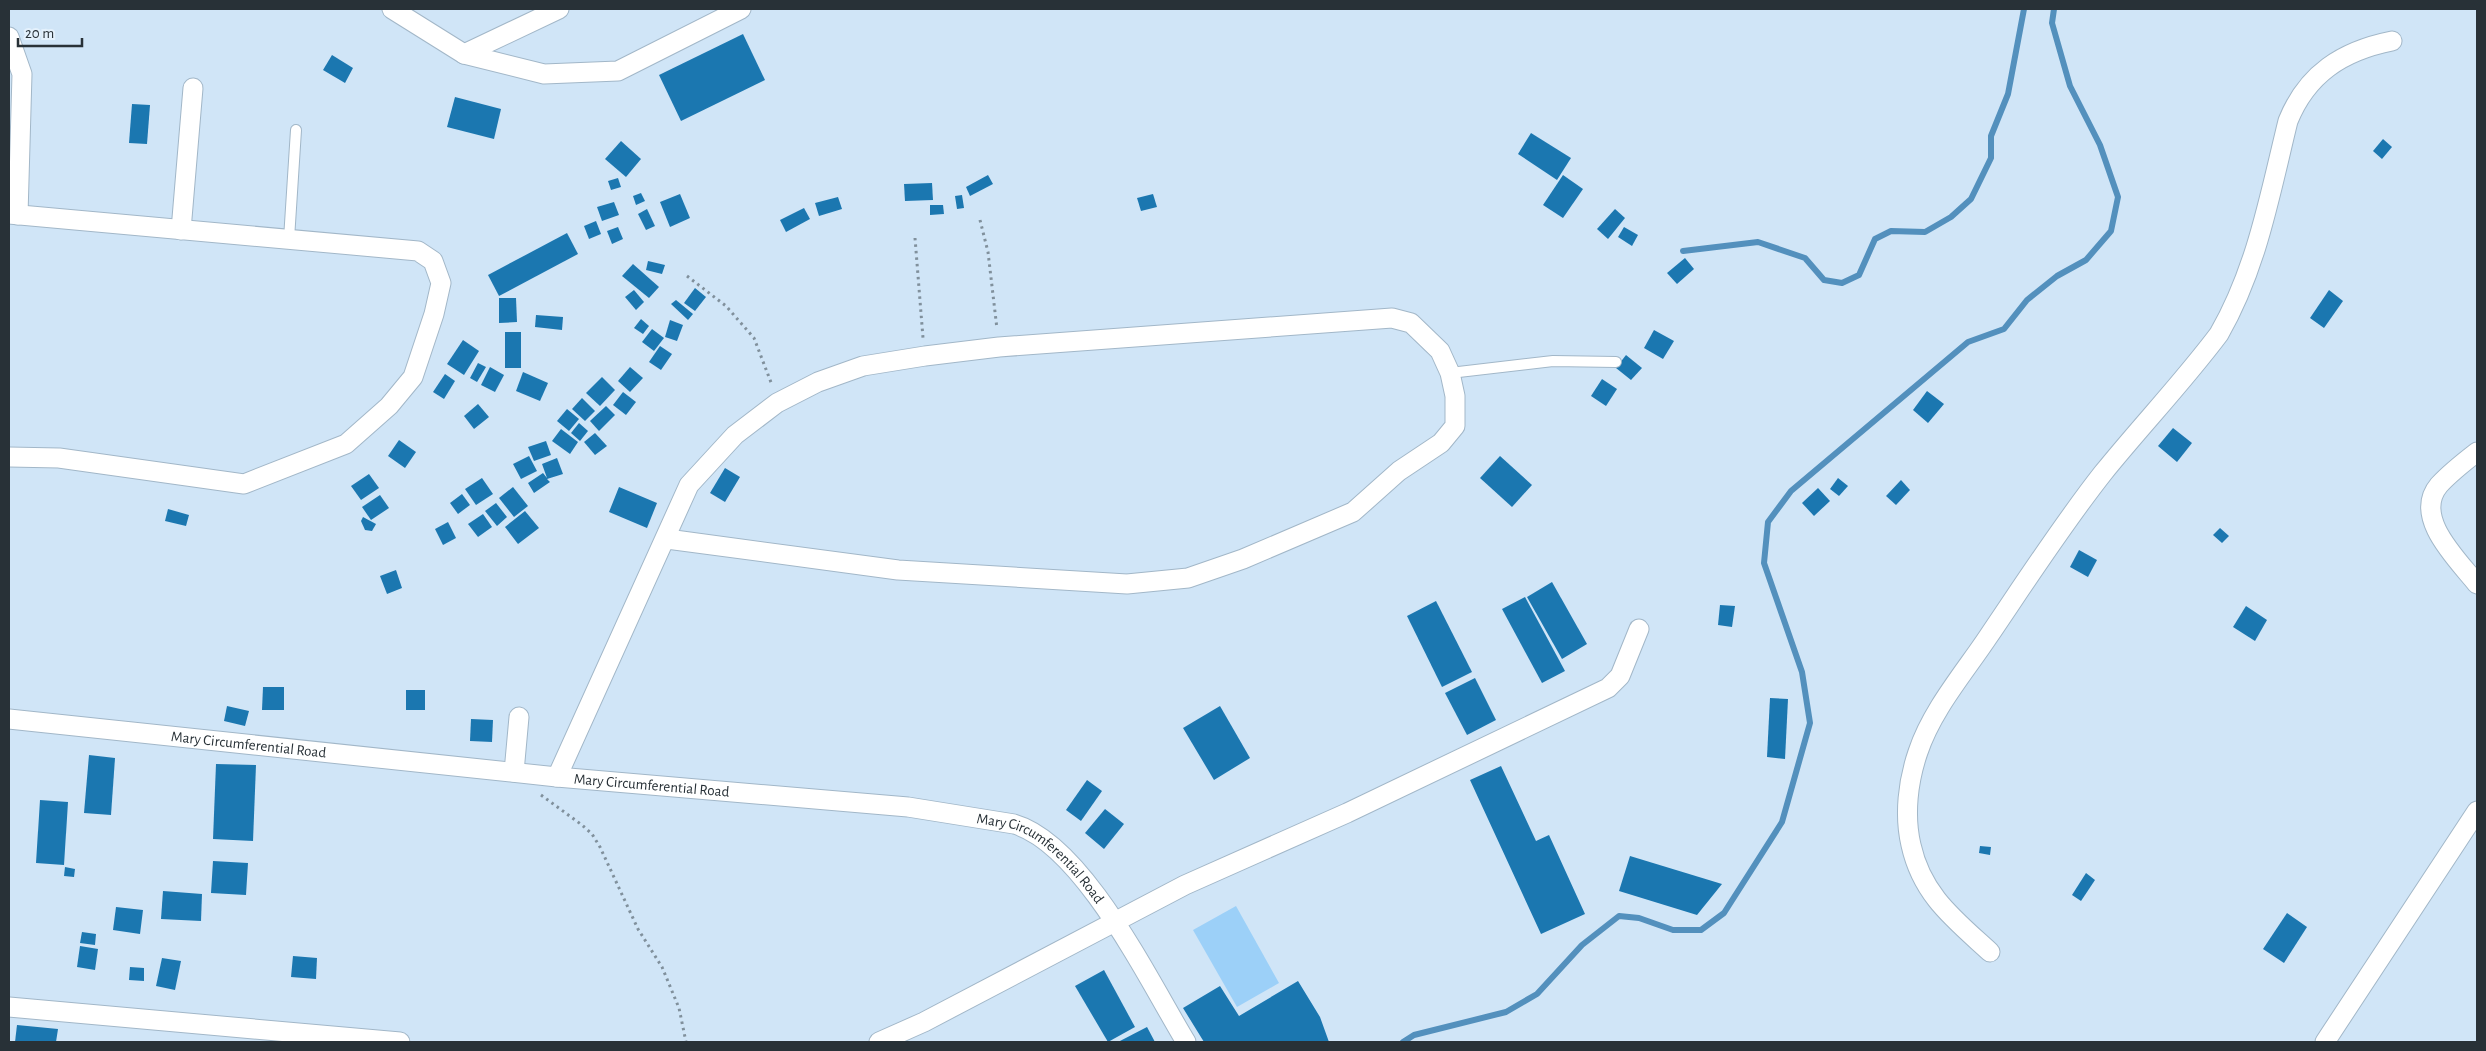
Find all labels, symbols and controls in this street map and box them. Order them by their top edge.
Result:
scale bar [18,15,81,47]
text: 20 m [25,26,54,41]
street label: Mary Circumferential Road [170,729,327,760]
street label: Mary Circumferential Road [573,771,730,799]
street label: Mary Circumferential Road [976,811,1107,906]

